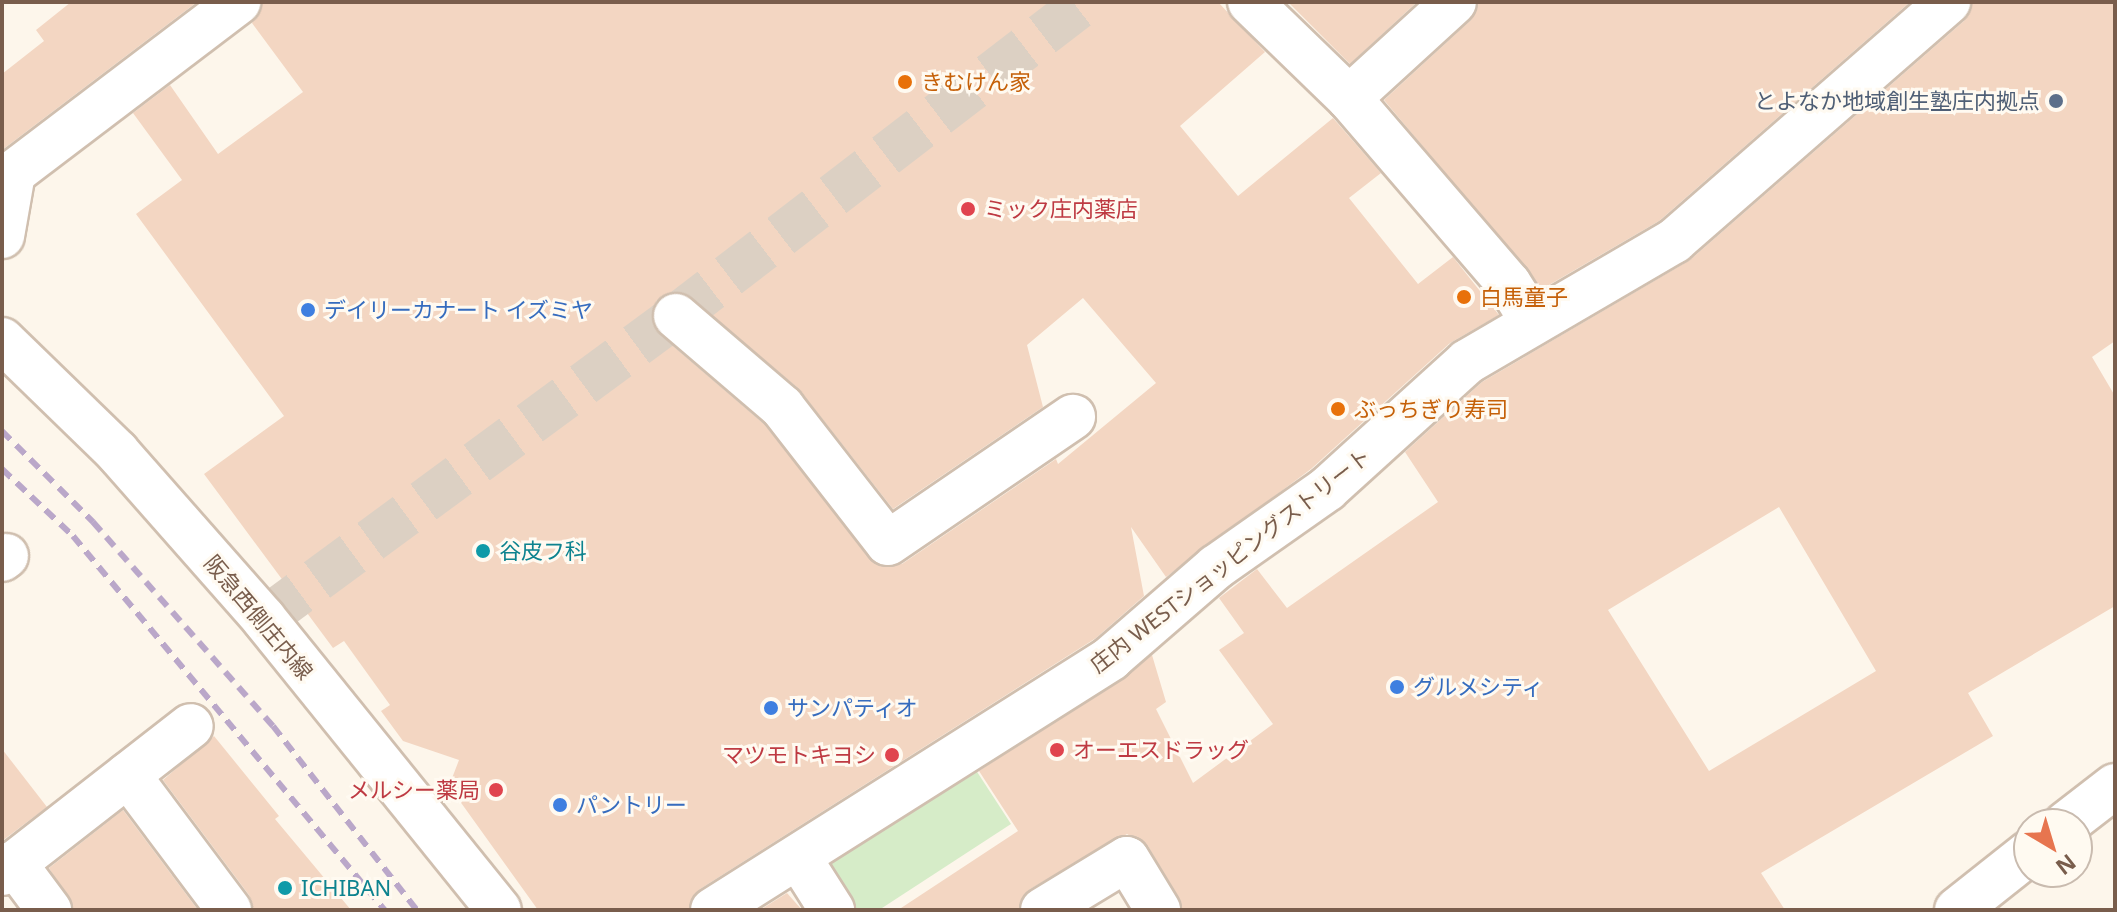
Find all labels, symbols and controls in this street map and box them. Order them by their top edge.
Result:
place label: きむけん家 [921,69,1031,95]
marker: きむけん家 [896,73,914,91]
place label: とよなか地域創生塾庄内拠点 [1754,88,2040,114]
marker: とよなか地域創生塾庄内拠点 [2047,92,2065,110]
place label: ミック庄内薬店 [984,196,1138,222]
marker: ミック庄内薬店 [959,200,977,218]
place label: 白馬童子 [1480,284,1568,310]
marker: 白馬童子 [1455,288,1473,306]
place label: デイリーカナート イズミヤ [324,297,594,323]
marker: デイリーカナート イズミヤ [299,301,317,319]
place label: ぶっちぎり寿司 [1354,396,1508,422]
marker: ぶっちぎり寿司 [1329,400,1347,418]
street label: 庄内 WESTショッピングストリート [1084,442,1376,678]
place label: 谷皮フ科 [499,538,587,564]
marker: 谷皮フ科 [474,542,492,560]
street label: 阪急西側庄内線 [199,550,319,684]
place label: グルメシティ [1413,674,1545,700]
marker: グルメシティ [1388,678,1406,696]
place label: サンパティオ [787,695,919,721]
marker: サンパティオ [762,699,780,717]
place label: オーエスドラッグ [1073,737,1249,763]
marker: オーエスドラッグ [1048,741,1066,759]
place label: マツモトキヨシ [722,742,876,768]
marker: マツモトキヨシ [883,746,901,764]
place label: メルシー薬局 [348,777,480,803]
marker: メルシー薬局 [487,781,505,799]
place label: パントリー [576,792,686,818]
marker: パントリー [551,796,569,814]
north arrow [2013,808,2093,888]
text: N [2050,848,2083,883]
place label: ICHIBAN [301,875,391,901]
marker: ICHIBAN [276,879,294,897]

